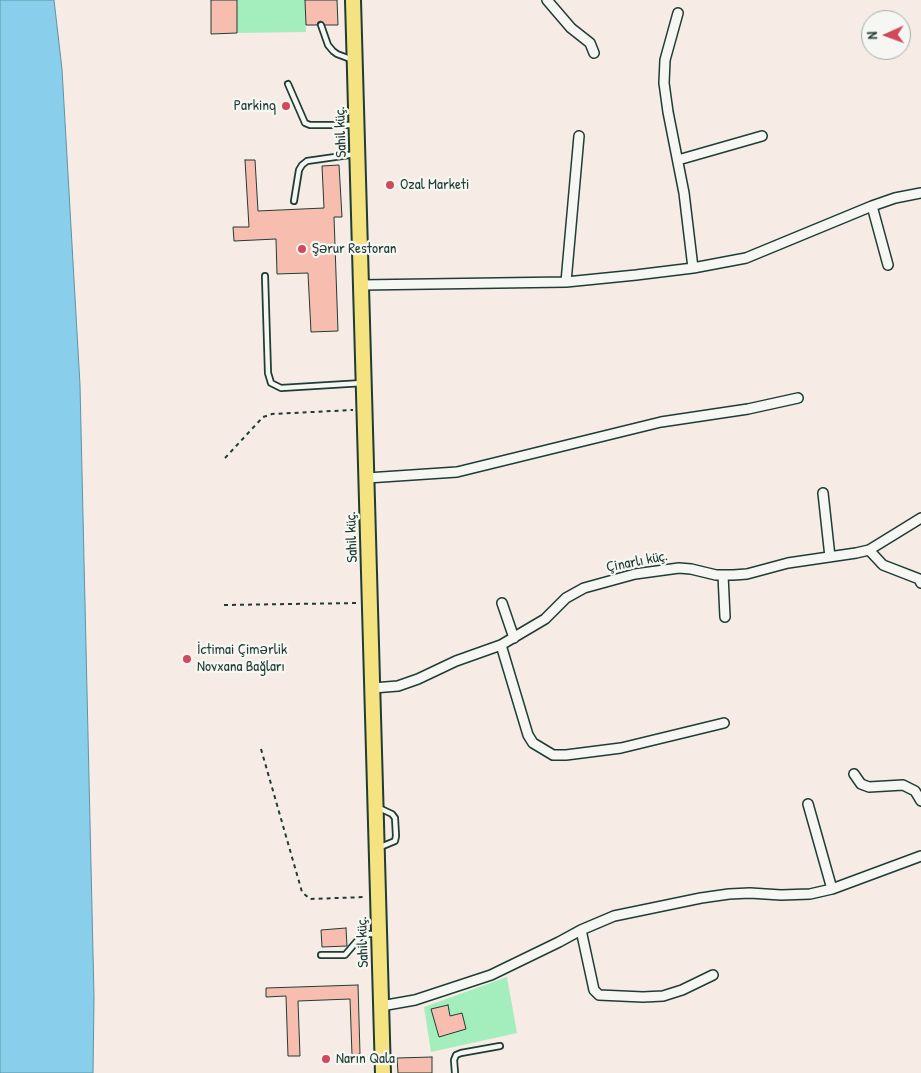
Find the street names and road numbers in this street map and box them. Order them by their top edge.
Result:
street label: Sahil küç. [331,106,351,158]
street label: Sahil küç. [342,511,362,563]
street label: Çinarlı küç. [605,547,669,577]
street label: Sahil küç. [353,916,373,968]

